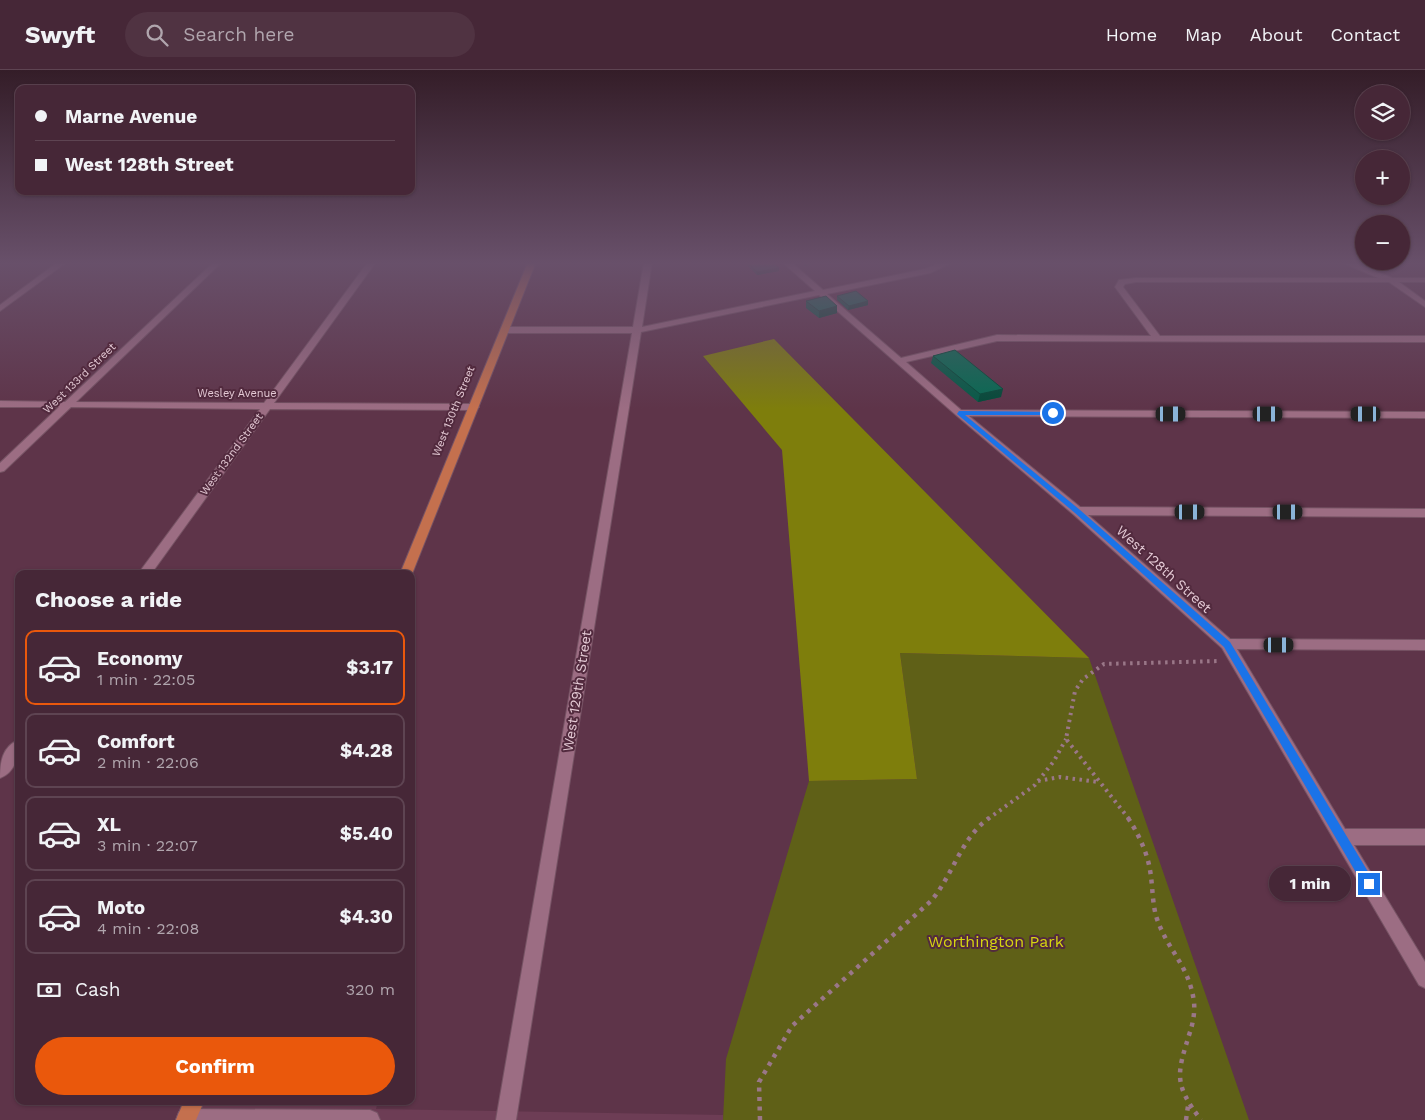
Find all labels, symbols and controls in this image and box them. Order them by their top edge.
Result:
search box [125,12,475,57]
text: Swyft [25,21,95,49]
icon: search [143,21,171,49]
text: Search here [183,23,295,46]
text: Home [1106,24,1157,45]
text: Map [1185,24,1222,45]
text: About [1250,24,1302,45]
text: Contact [1330,24,1400,45]
map controls [1355,85,1410,270]
button: layers [1355,85,1410,140]
text: Marne Avenue [65,105,197,128]
button: + [1355,150,1410,205]
text: West 128th Street [65,153,234,176]
button: − [1355,215,1410,270]
street label: West 133rd Street [40,340,119,416]
street label: West 130th Street [429,364,478,458]
street label: Wesley Avenue [197,387,277,400]
route start [1042,402,1064,424]
car [1156,407,1186,422]
car [1253,407,1283,422]
car [1351,407,1381,422]
street label: West 132nd Street [197,410,266,498]
car [1175,505,1205,520]
car [1273,505,1303,520]
street label: West 128th Street [1113,522,1215,616]
text: Choose a ride [35,587,182,612]
street label: West 129th Street [560,629,595,753]
car [1264,638,1294,653]
icon: car [37,645,82,690]
text: Economy [97,647,182,670]
text: $3.17 [346,656,393,679]
text: 1 min · 22:05 [97,670,195,689]
icon: car [37,728,82,773]
text: Comfort [97,730,175,753]
text: $4.28 [340,739,393,762]
text: 2 min · 22:06 [97,753,199,772]
icon: car [37,811,82,856]
text: XL [97,813,121,836]
text: $5.40 [340,822,393,845]
text: 3 min · 22:07 [97,836,198,855]
callout: 1 min [1269,866,1352,902]
route end [1358,873,1380,895]
text: 1 min [1289,874,1331,893]
icon: car [37,894,82,939]
text: Moto [97,896,145,919]
text: $4.30 [340,905,393,928]
text: 4 min · 22:08 [97,919,199,938]
park label: Worthington Park [928,932,1064,951]
icon: cash [35,976,63,1004]
text: Cash [75,978,121,1001]
text: 320 m [346,980,395,999]
button: Confirm [35,1037,395,1095]

